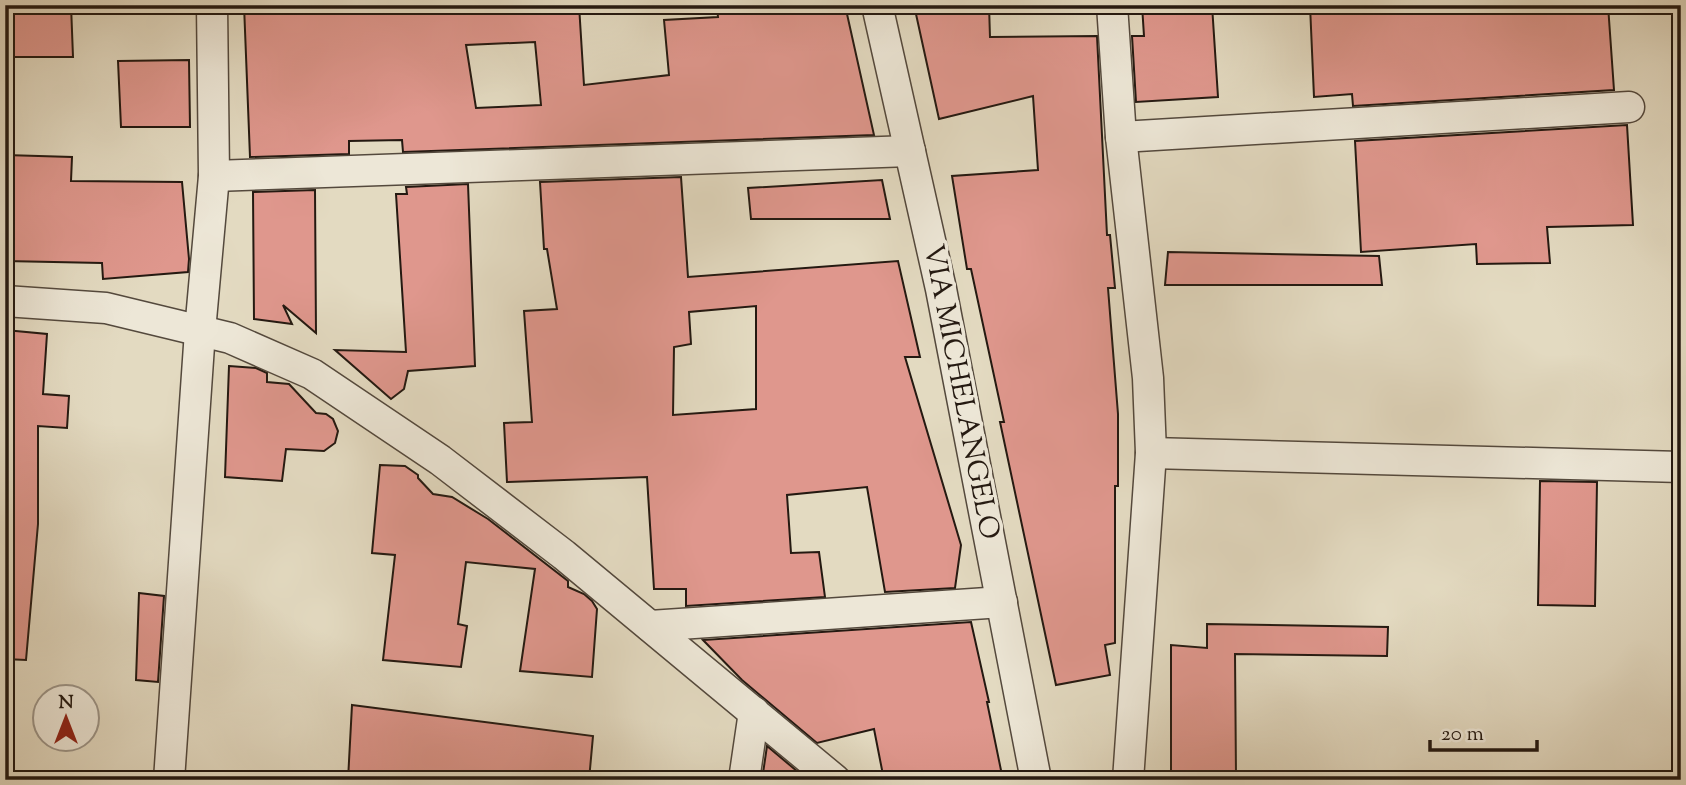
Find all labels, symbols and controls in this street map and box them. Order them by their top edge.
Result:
street label: VIA MICHELANGELO [912,241,1008,543]
north arrow [32,684,102,754]
text: N [58,690,74,717]
scale bar [1430,708,1537,752]
text: 20 m [1441,720,1484,750]

